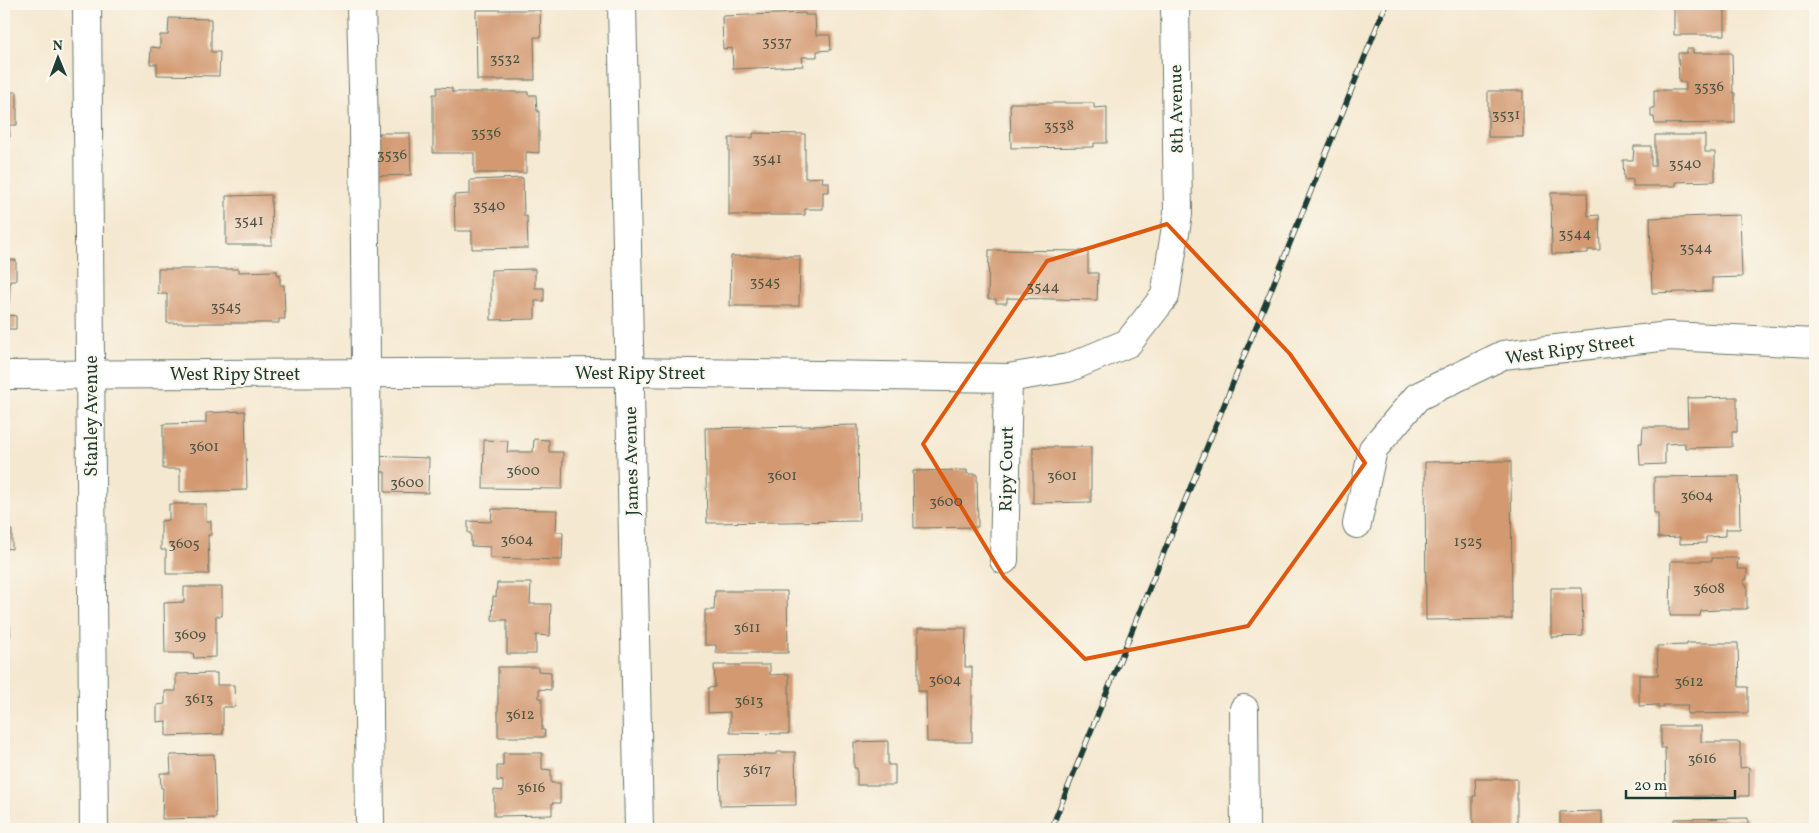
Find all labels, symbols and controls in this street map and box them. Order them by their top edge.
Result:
north arrow [32,32,82,82]
house number: 3537 [762,32,792,53]
text: N [53,37,63,56]
house number: 3532 [490,49,520,70]
street label: 8th Avenue [1164,64,1191,154]
house number: 3536 [1694,77,1724,98]
house number: 3531 [1492,105,1520,126]
house number: 3538 [1044,116,1074,137]
house number: 3536 [471,123,501,144]
house number: 3536 [377,145,407,166]
house number: 3541 [752,149,782,170]
house number: 3540 [1669,154,1701,175]
house number: 3540 [473,196,505,217]
house number: 3541 [234,211,264,232]
house number: 3544 [1559,224,1591,245]
house number: 3544 [1680,238,1712,259]
house number: 3545 [750,272,780,293]
house number: 3544 [1027,277,1059,298]
house number: 3545 [211,297,241,318]
street label: West Ripy Street [1504,329,1637,372]
street label: Stanley Avenue [80,355,105,477]
street label: West Ripy Street [575,362,705,387]
street label: West Ripy Street [170,363,300,388]
street label: James Avenue [619,406,646,516]
street label: Ripy Court [994,426,1021,512]
house number: 3601 [189,437,219,458]
house number: 3600 [506,461,540,482]
house number: 3601 [767,466,797,487]
house number: 3601 [1047,466,1077,487]
house number: 3600 [390,473,424,494]
house number: 3604 [1681,486,1713,507]
house number: 3600 [929,492,963,513]
house number: 3604 [501,530,533,551]
house number: 1525 [1454,532,1482,553]
house number: 3605 [168,534,200,555]
house number: 3608 [1693,579,1725,600]
house number: 3611 [734,618,760,639]
house number: 3609 [174,625,206,646]
house number: 3604 [929,670,961,691]
house number: 3612 [1674,672,1704,693]
house number: 3613 [185,689,213,710]
house number: 3613 [735,691,763,712]
house number: 3612 [505,705,535,726]
house number: 3616 [1688,749,1716,770]
house number: 3617 [743,760,771,781]
scale bar [1626,768,1735,800]
text: 20 m [1634,776,1667,797]
house number: 3616 [517,778,545,799]

